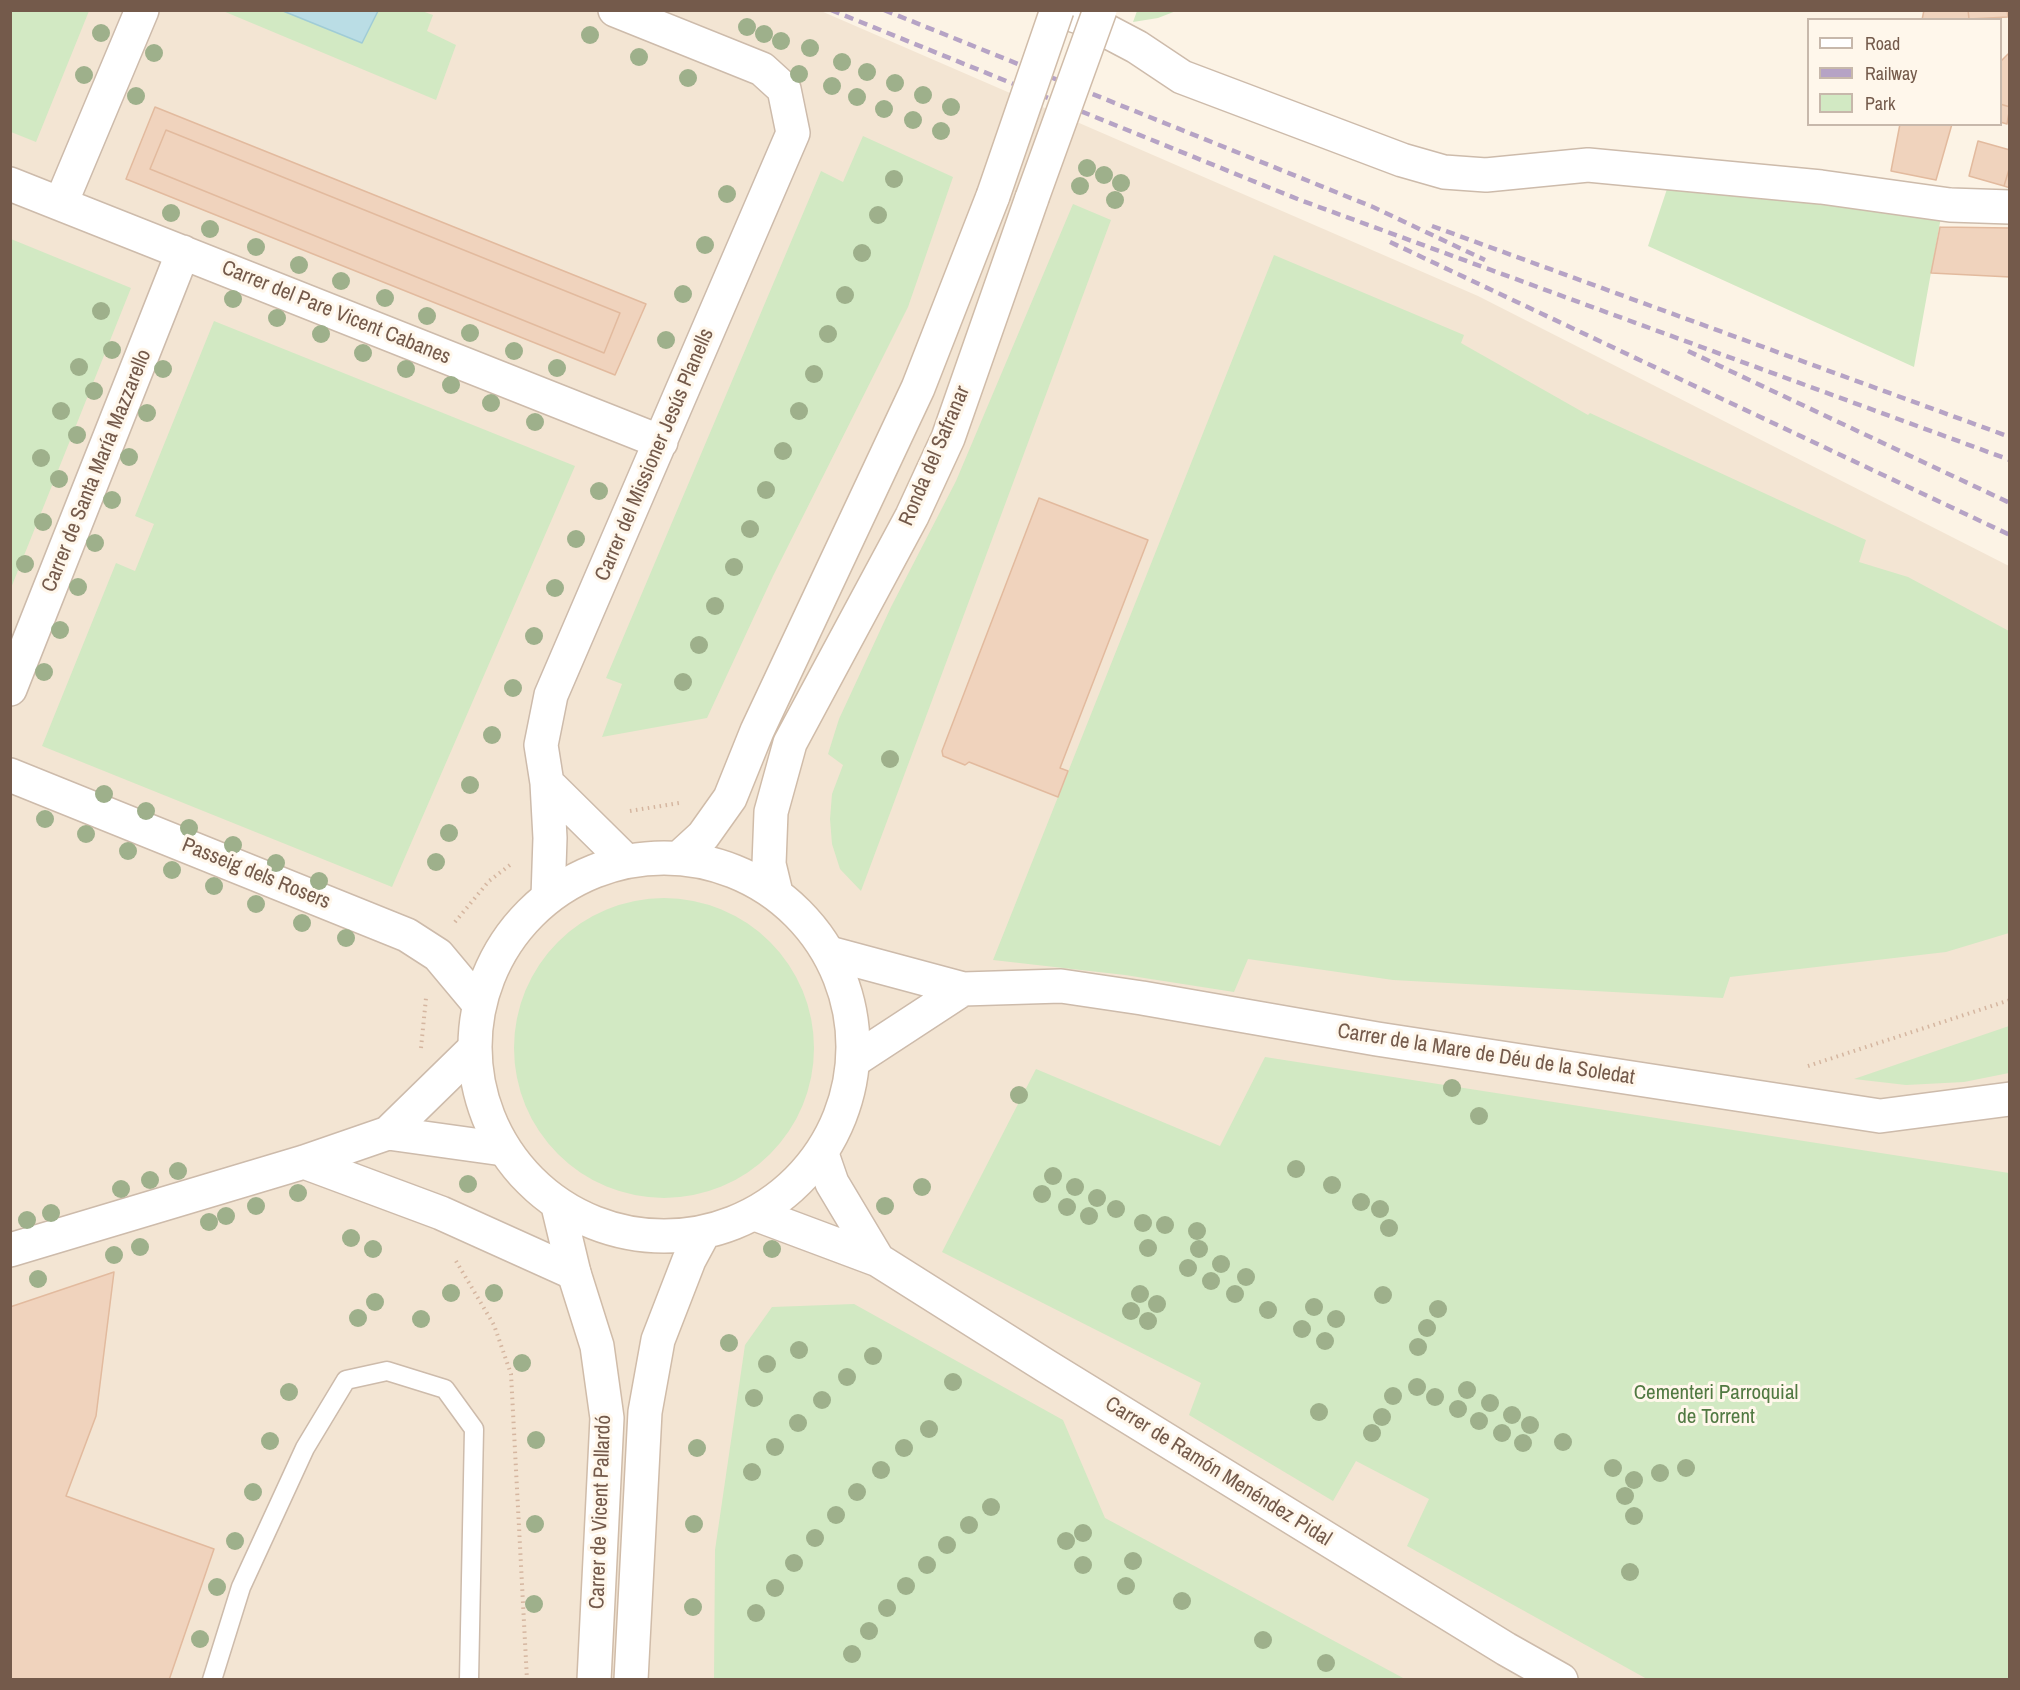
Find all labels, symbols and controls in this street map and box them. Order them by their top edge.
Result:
legend [1807,18,2002,126]
text: Road [1865,31,1900,56]
text: Railway [1865,61,1918,86]
text: Park [1865,91,1895,116]
street label: Carrer del Pare Vicent Cabanes [218,255,454,371]
street label: Carrer del Missioner Jesús Planells [590,325,720,585]
street label: Carrer de Santa María Mazzarello [37,346,157,596]
street label: Ronda del Safranar [894,382,976,530]
street label: Passeig dels Rosers [178,833,334,915]
street label: Carrer de la Mare de Déu de la Soledat [1336,1019,1636,1091]
park label: Cementeri Parroquial de Torrent [1634,1380,1798,1430]
street label: Carrer de Ramón Menéndez Pidal [1100,1392,1336,1552]
street label: Carrer de Vicent Pallardó [585,1415,617,1609]

